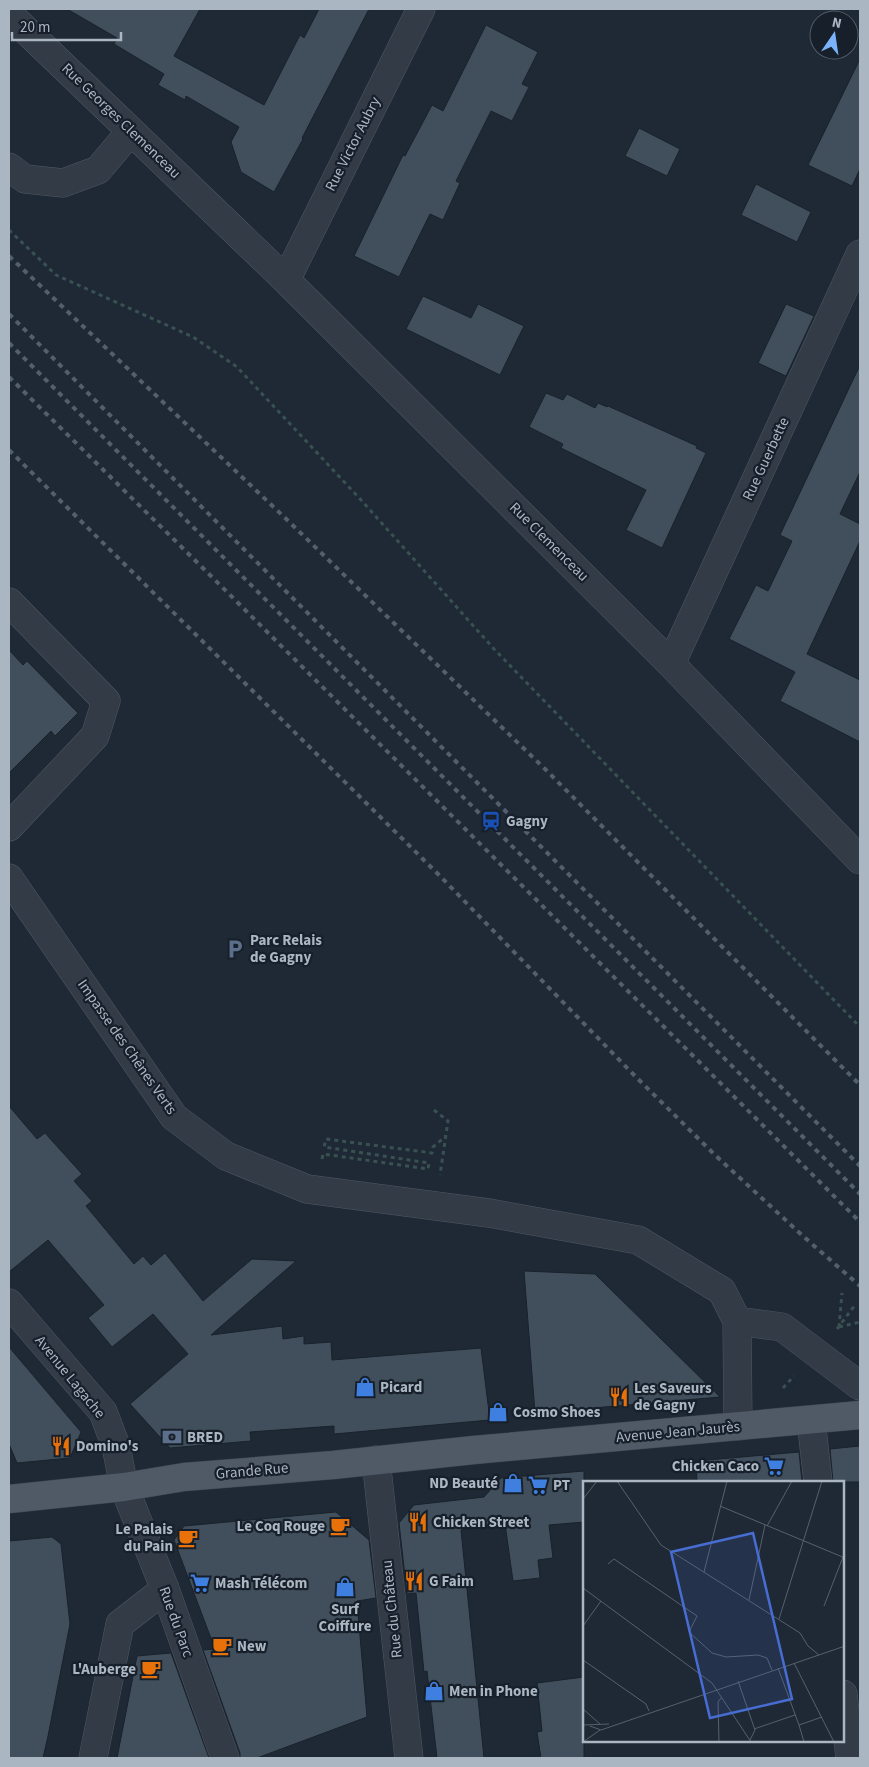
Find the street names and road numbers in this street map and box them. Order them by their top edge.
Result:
street label: Rue Georges Clemenceau [57,58,185,184]
street label: Rue Victor Aubry [320,93,386,195]
street label: Rue Guerbette [737,414,795,504]
street label: Rue Clemenceau [505,498,593,586]
street label: Impasse des Chênes Verts [72,975,182,1119]
street label: Avenue Lagache [30,1331,110,1423]
street label: Avenue Jean Jaurès [615,1416,741,1448]
street label: Grande Rue [215,1457,289,1485]
street label: Rue du Château [376,1559,408,1659]
street label: Rue du Parc [153,1584,199,1660]

